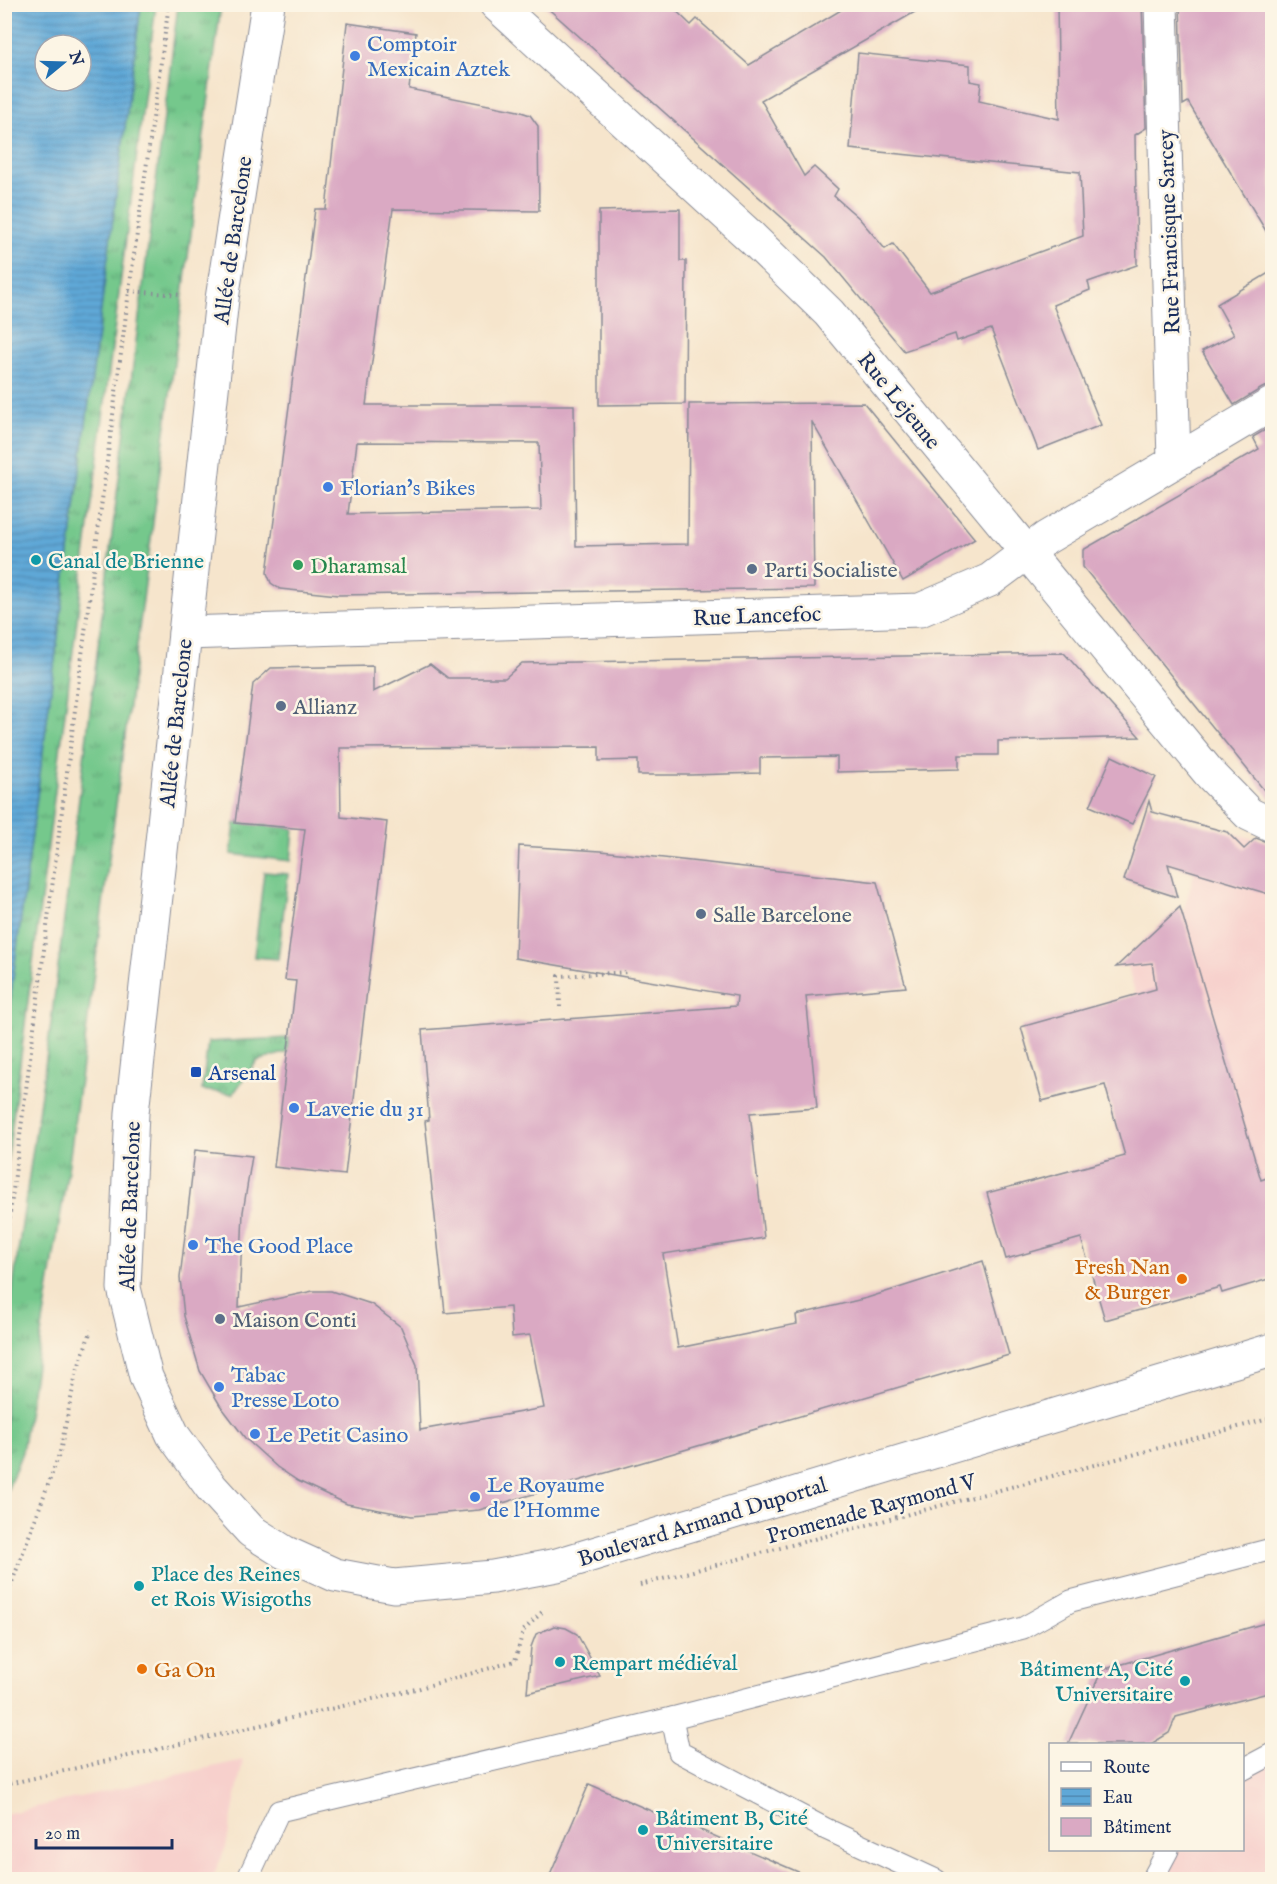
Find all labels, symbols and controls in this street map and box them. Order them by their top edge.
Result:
place label: Comptoir Mexicain Aztek [367,31,510,84]
north arrow [33,33,93,93]
text: N [63,48,87,69]
marker: Comptoir Mexicain Aztek [348,49,362,63]
street label: Rue Francisque Sarcey [1152,129,1188,335]
street label: Allée de Barcelone [208,154,260,327]
street label: Rue Lejeune [851,347,946,456]
place label: Florian's Bikes [340,475,475,503]
marker: Florian's Bikes [321,480,335,494]
place label: Canal de Brienne [48,548,204,576]
marker: Canal de Brienne [29,553,43,567]
place label: Dharamsal [310,553,407,581]
place label: Parti Socialiste [764,557,898,585]
marker: Dharamsal [291,558,305,572]
marker: Parti Socialiste [745,562,759,576]
street label: Rue Lancefoc [692,601,822,633]
street label: Allée de Barcelone [154,637,200,810]
place label: Allianz [292,694,357,722]
marker: Allianz [274,699,288,713]
place label: Salle Barcelone [713,902,852,930]
marker: Salle Barcelone [694,907,708,921]
place label: Arsenal [207,1060,276,1088]
marker: Arsenal [189,1065,203,1079]
place label: Laverie du 31 [306,1096,424,1124]
marker: Laverie du 31 [287,1101,301,1115]
street label: Allée de Barcelone [114,1121,148,1292]
place label: The Good Place [205,1233,353,1261]
marker: The Good Place [186,1238,200,1252]
place label: Fresh Nan & Burger [1074,1254,1170,1307]
marker: Fresh Nan & Burger [1175,1272,1189,1286]
place label: Maison Conti [232,1307,357,1335]
marker: Maison Conti [213,1312,227,1326]
place label: Tabac Presse Loto [231,1362,339,1415]
marker: Tabac Presse Loto [212,1380,226,1394]
place label: Le Petit Casino [267,1422,409,1450]
marker: Le Petit Casino [248,1427,262,1441]
street label: Promenade Raymond V [764,1468,980,1551]
place label: Le Royaume de l'Homme [487,1472,605,1525]
street label: Boulevard Armand Duportal [575,1472,831,1574]
marker: Le Royaume de l'Homme [468,1490,482,1504]
place label: Place des Reines et Rois Wisigoths [151,1561,311,1614]
marker: Place des Reines et Rois Wisigoths [132,1579,146,1593]
place label: Rempart médiéval [572,1650,737,1678]
marker: Rempart médiéval [553,1655,567,1669]
place label: Bâtiment A, Cité Universitaire [1019,1656,1173,1709]
place label: Ga On [154,1657,216,1685]
marker: Ga On [135,1662,149,1676]
marker: Bâtiment A, Cité Universitaire [1178,1674,1192,1688]
legend [1049,1743,1244,1851]
text: Route [1103,1757,1150,1780]
text: Eau [1103,1787,1133,1810]
place label: Bâtiment B, Cité Universitaire [655,1805,808,1858]
scale bar [36,1812,172,1850]
text: Bâtiment [1103,1817,1172,1840]
text: 20 m [45,1823,80,1846]
marker: Bâtiment B, Cité Universitaire [636,1823,650,1837]

